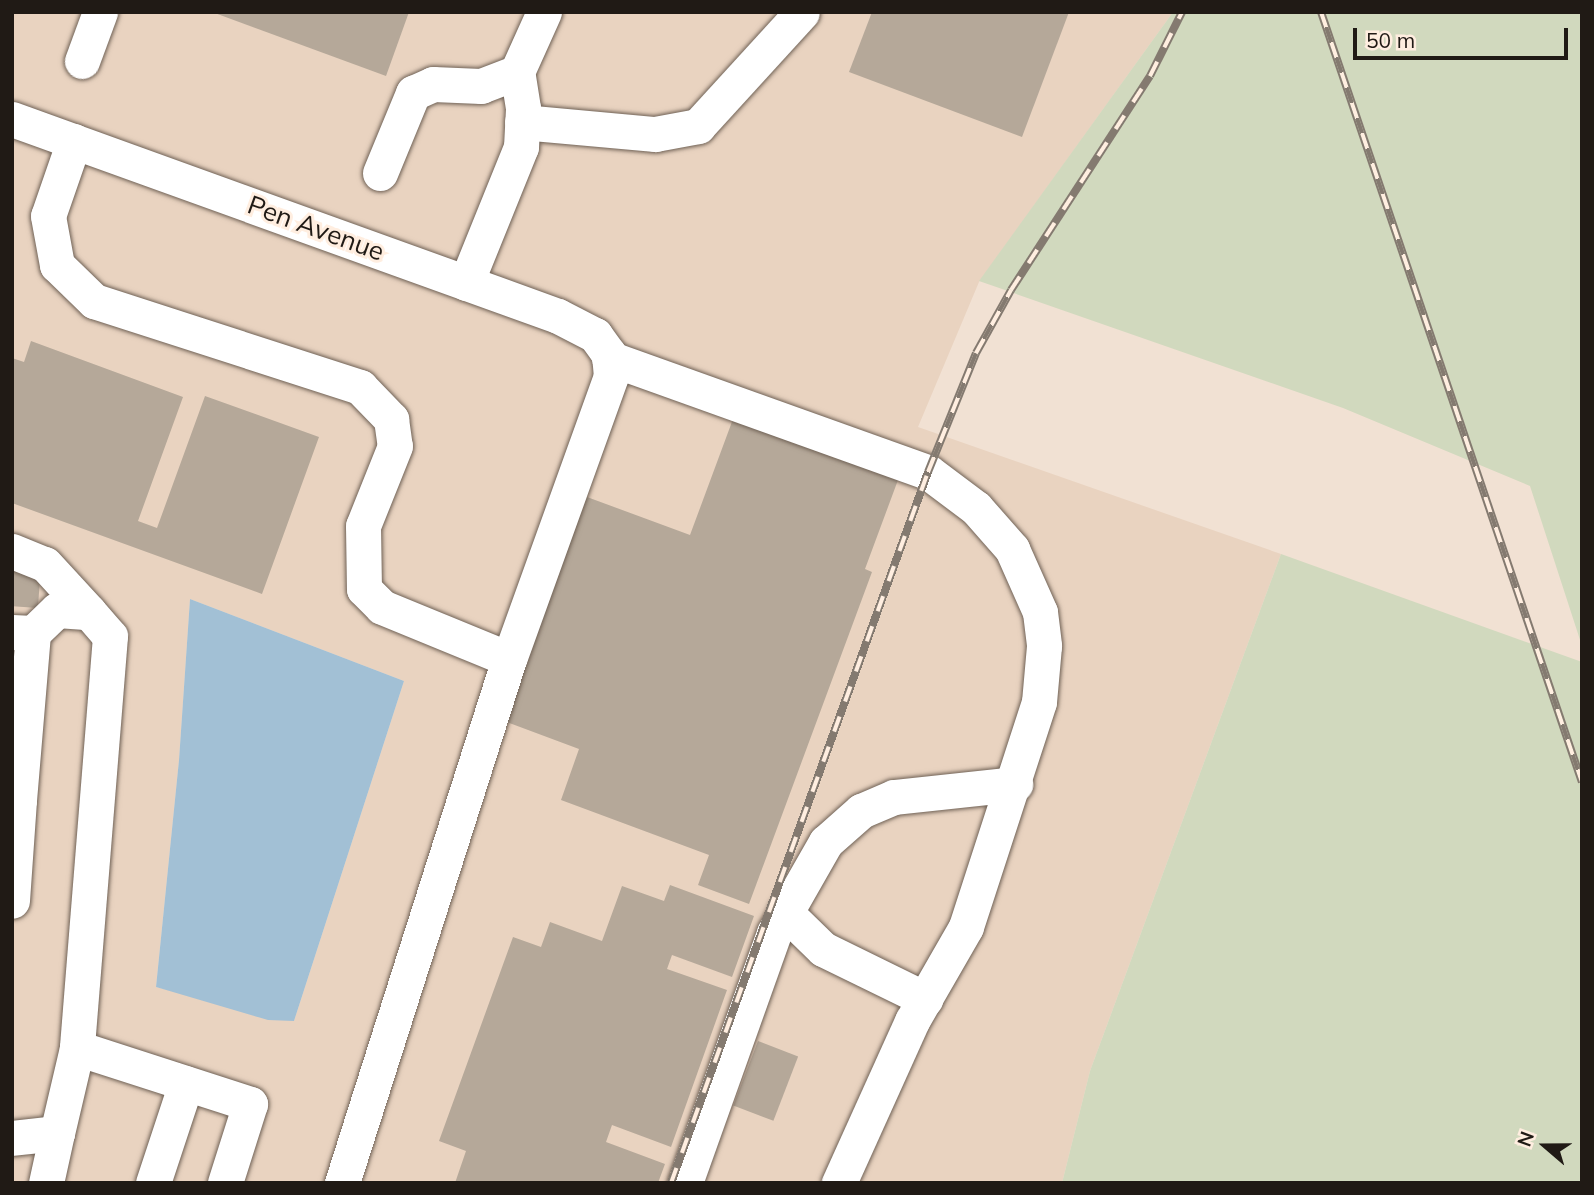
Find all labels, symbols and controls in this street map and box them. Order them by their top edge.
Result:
scale bar [1356,14,1571,58]
text: 50 m [1366,27,1415,53]
street label: Pen Avenue [243,189,389,267]
north arrow [1510,1111,1580,1181]
text: N [1512,1128,1539,1150]

